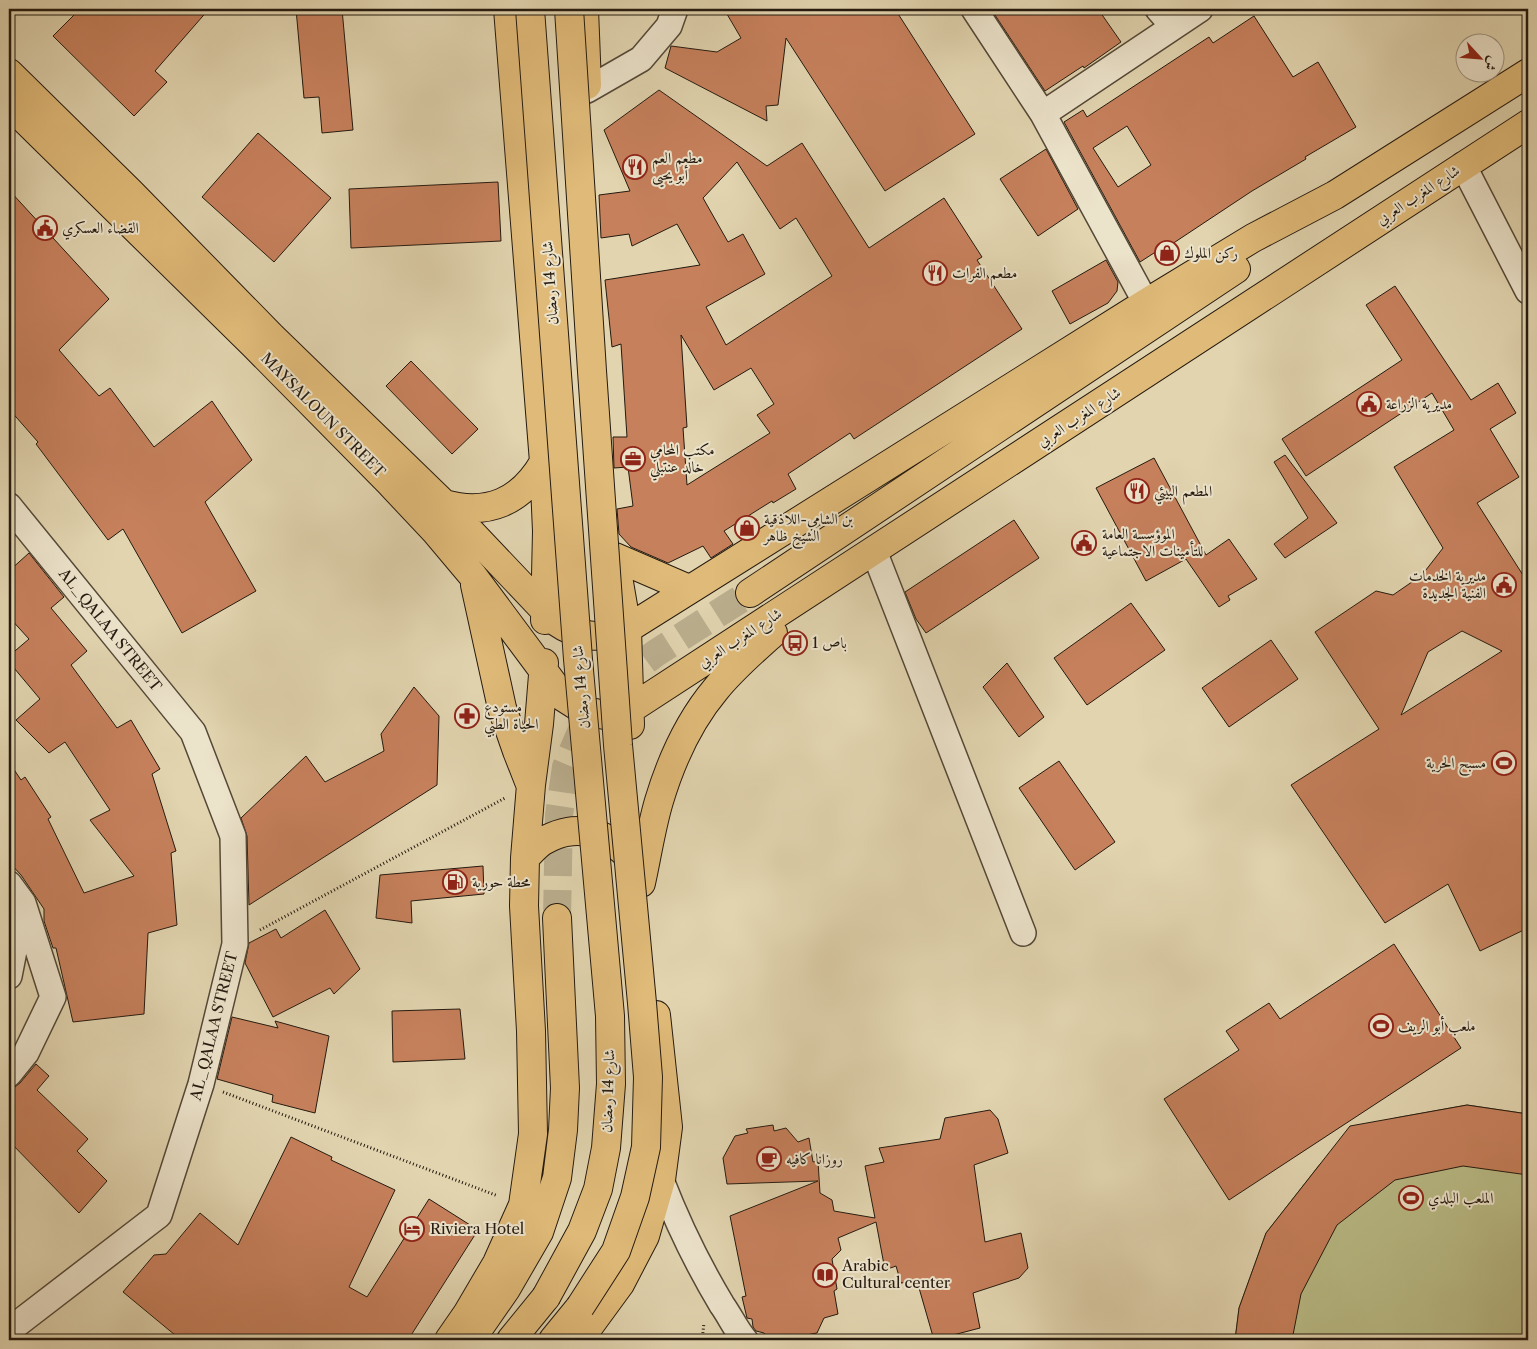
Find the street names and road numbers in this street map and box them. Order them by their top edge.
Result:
street label: شارع المغرب العربي [1372,160,1465,232]
street label: شارع 14 رمضان [537,240,566,325]
street label: MAYSALOUN STREET [257,348,390,481]
street label: شارع المغرب العربي [1033,382,1126,454]
street label: AL_QALAA STREET [54,564,166,696]
street label: شارع المغرب العربي [694,603,787,675]
street label: شارع 14 رمضان [567,644,598,730]
street label: AL_QALAA STREET [186,949,241,1103]
street label: شارع 14 رمضان [597,1049,622,1133]

